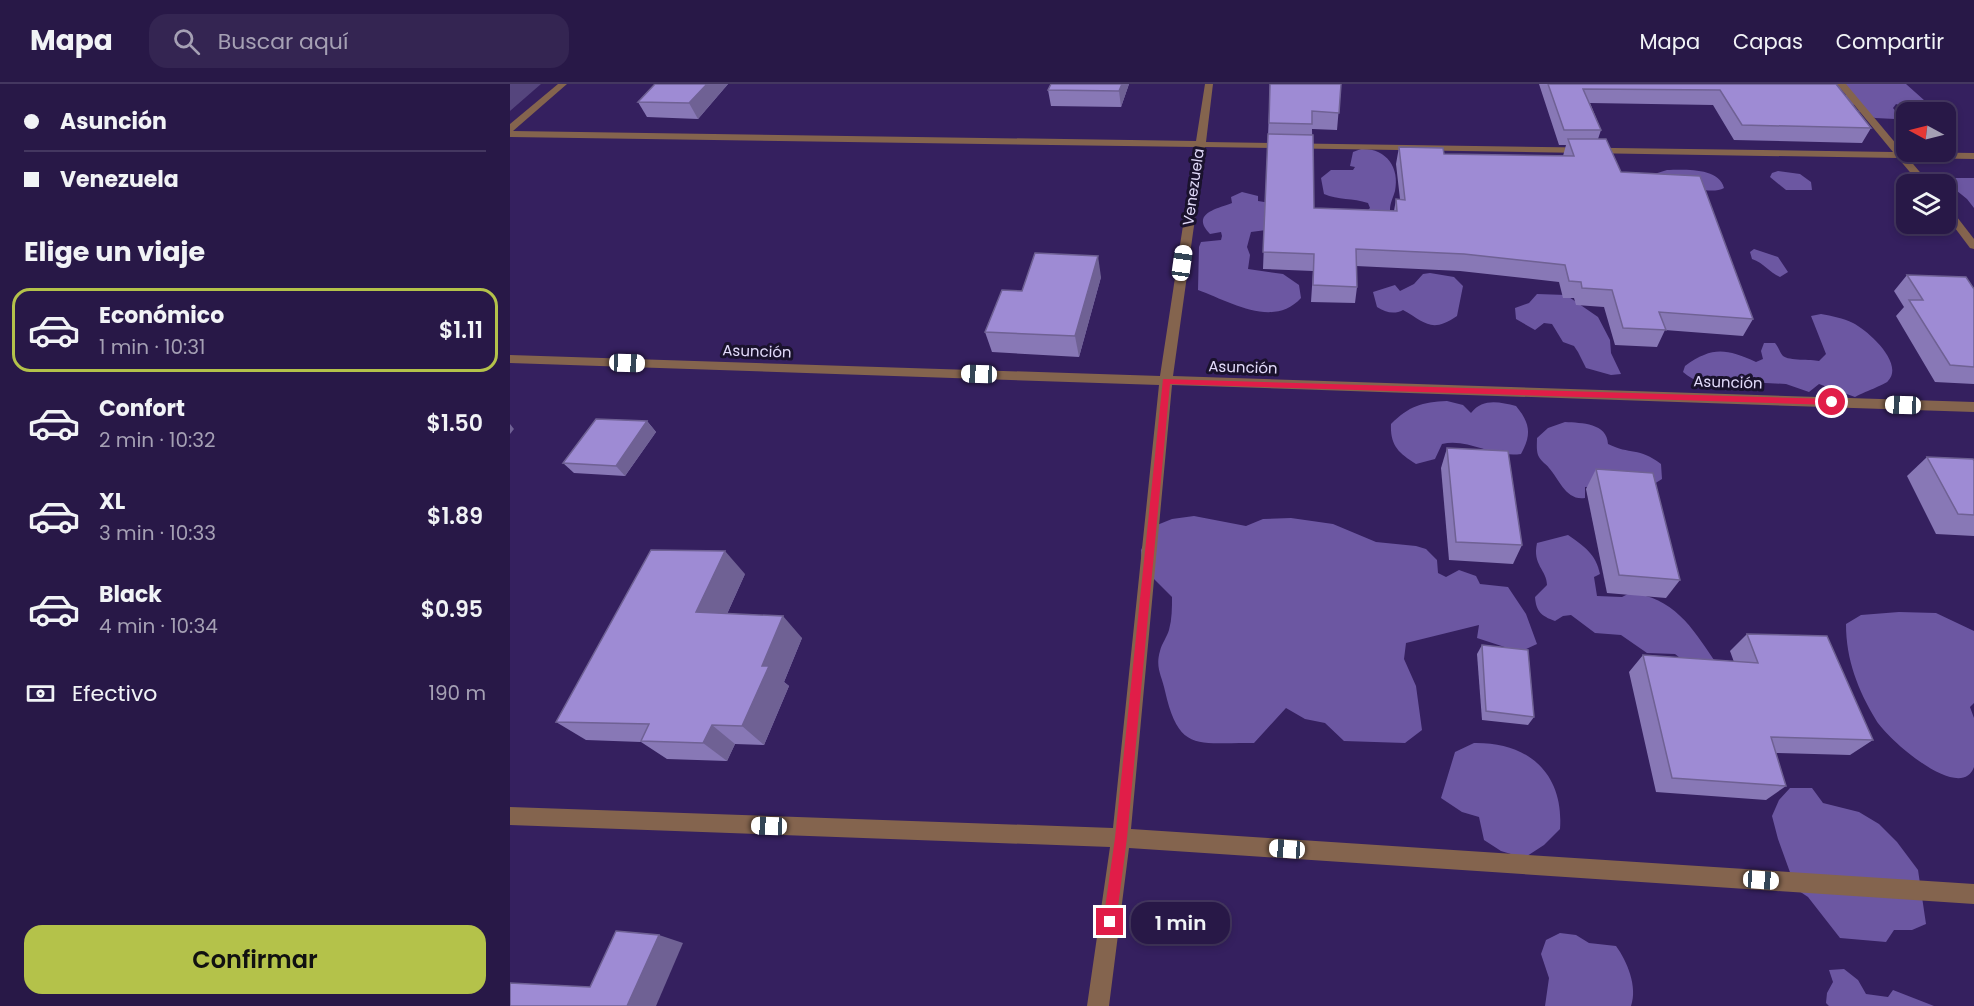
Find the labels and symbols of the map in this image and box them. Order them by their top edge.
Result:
north arrow [1896,102,1956,162]
street label: Venezuela [1177,147,1209,227]
car [1171,244,1193,282]
street label: Asunción [722,339,792,363]
car [609,353,645,373]
street label: Asunción [1208,355,1278,379]
car [961,364,997,384]
street label: Asunción [1693,370,1763,394]
route start [1818,388,1845,415]
car [1885,395,1921,415]
car [751,816,787,836]
car [1268,839,1306,859]
car [1742,870,1780,890]
callout: 1 min [1131,901,1230,943]
route end [1096,908,1123,935]

